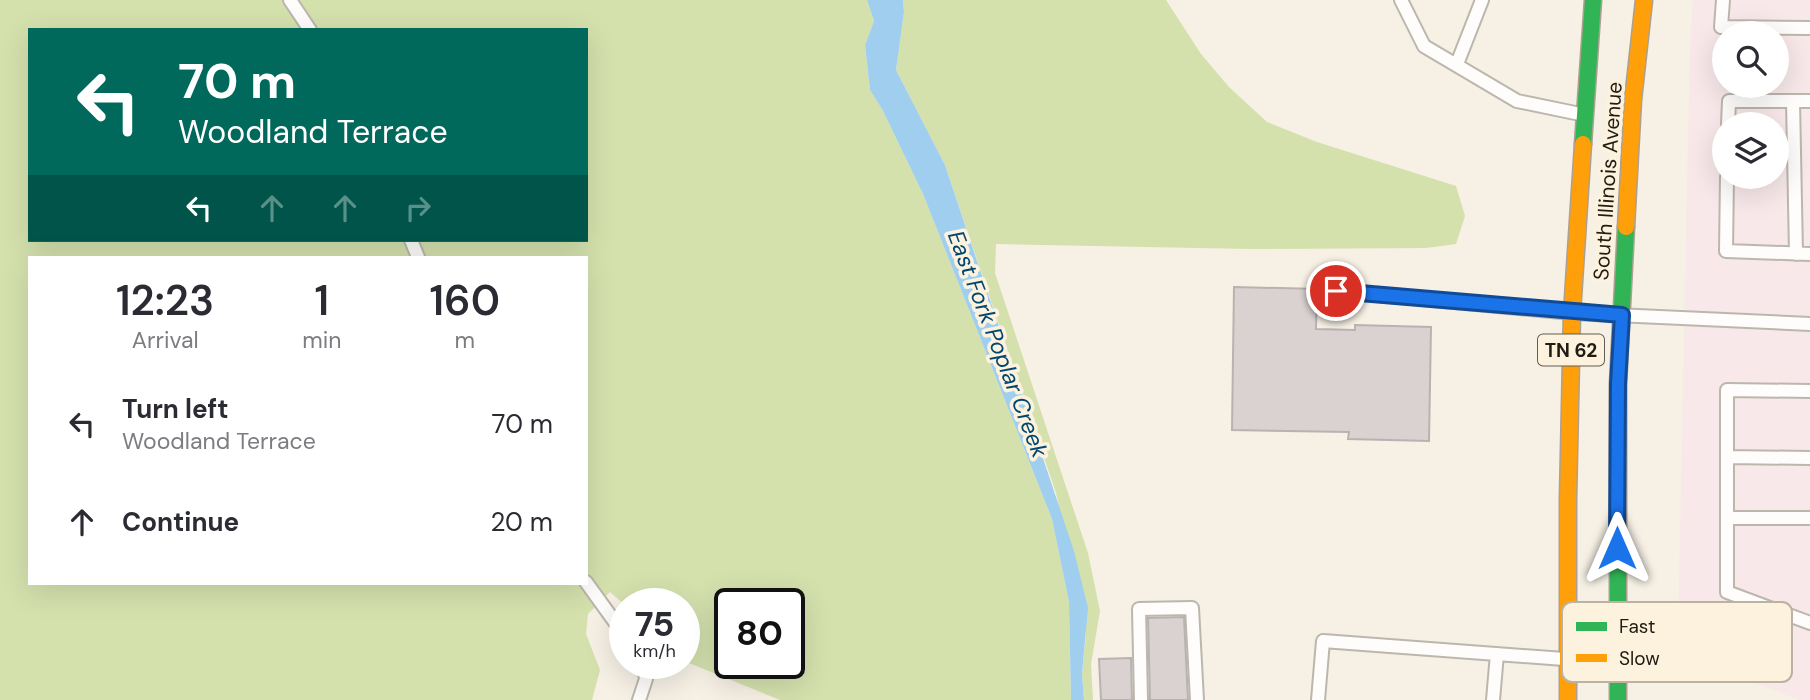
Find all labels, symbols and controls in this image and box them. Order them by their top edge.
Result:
map controls [1712,21,1789,189]
button: search [1712,21,1789,98]
text: 70 m [178,49,296,113]
icon: left [63,56,154,147]
street label: South Illinois Avenue [1587,81,1629,281]
text: Woodland Terrace [178,111,448,153]
button: layers [1712,112,1789,189]
icon: left [180,189,218,227]
icon: ahead [253,189,291,227]
icon: ahead [326,189,364,227]
icon: right [399,189,437,227]
water label: East Fork Poplar Creek [941,226,1055,462]
pin [1306,261,1366,321]
icon: arrive [1317,272,1355,310]
text: 12:23 [116,273,214,328]
text: 1 [315,273,329,328]
text: 160 [429,273,500,328]
text: Arrival [132,325,199,355]
text: min [302,325,341,355]
text: m [454,325,475,355]
road number: TN 62 [1538,334,1604,366]
text: Turn left [122,392,229,426]
icon: left [63,405,101,443]
text: 70 m [492,407,553,441]
text: Woodland Terrace [122,426,316,456]
icon: ahead [63,503,101,541]
text: Continue [122,505,239,539]
text: 20 m [490,505,553,539]
position arrow [1580,511,1654,585]
speed limit sign: 80 [714,588,805,679]
text: 75 [635,601,674,647]
legend [1562,602,1792,682]
text: Fast [1619,614,1655,639]
text: km/h [633,639,676,663]
text: Slow [1619,646,1660,671]

